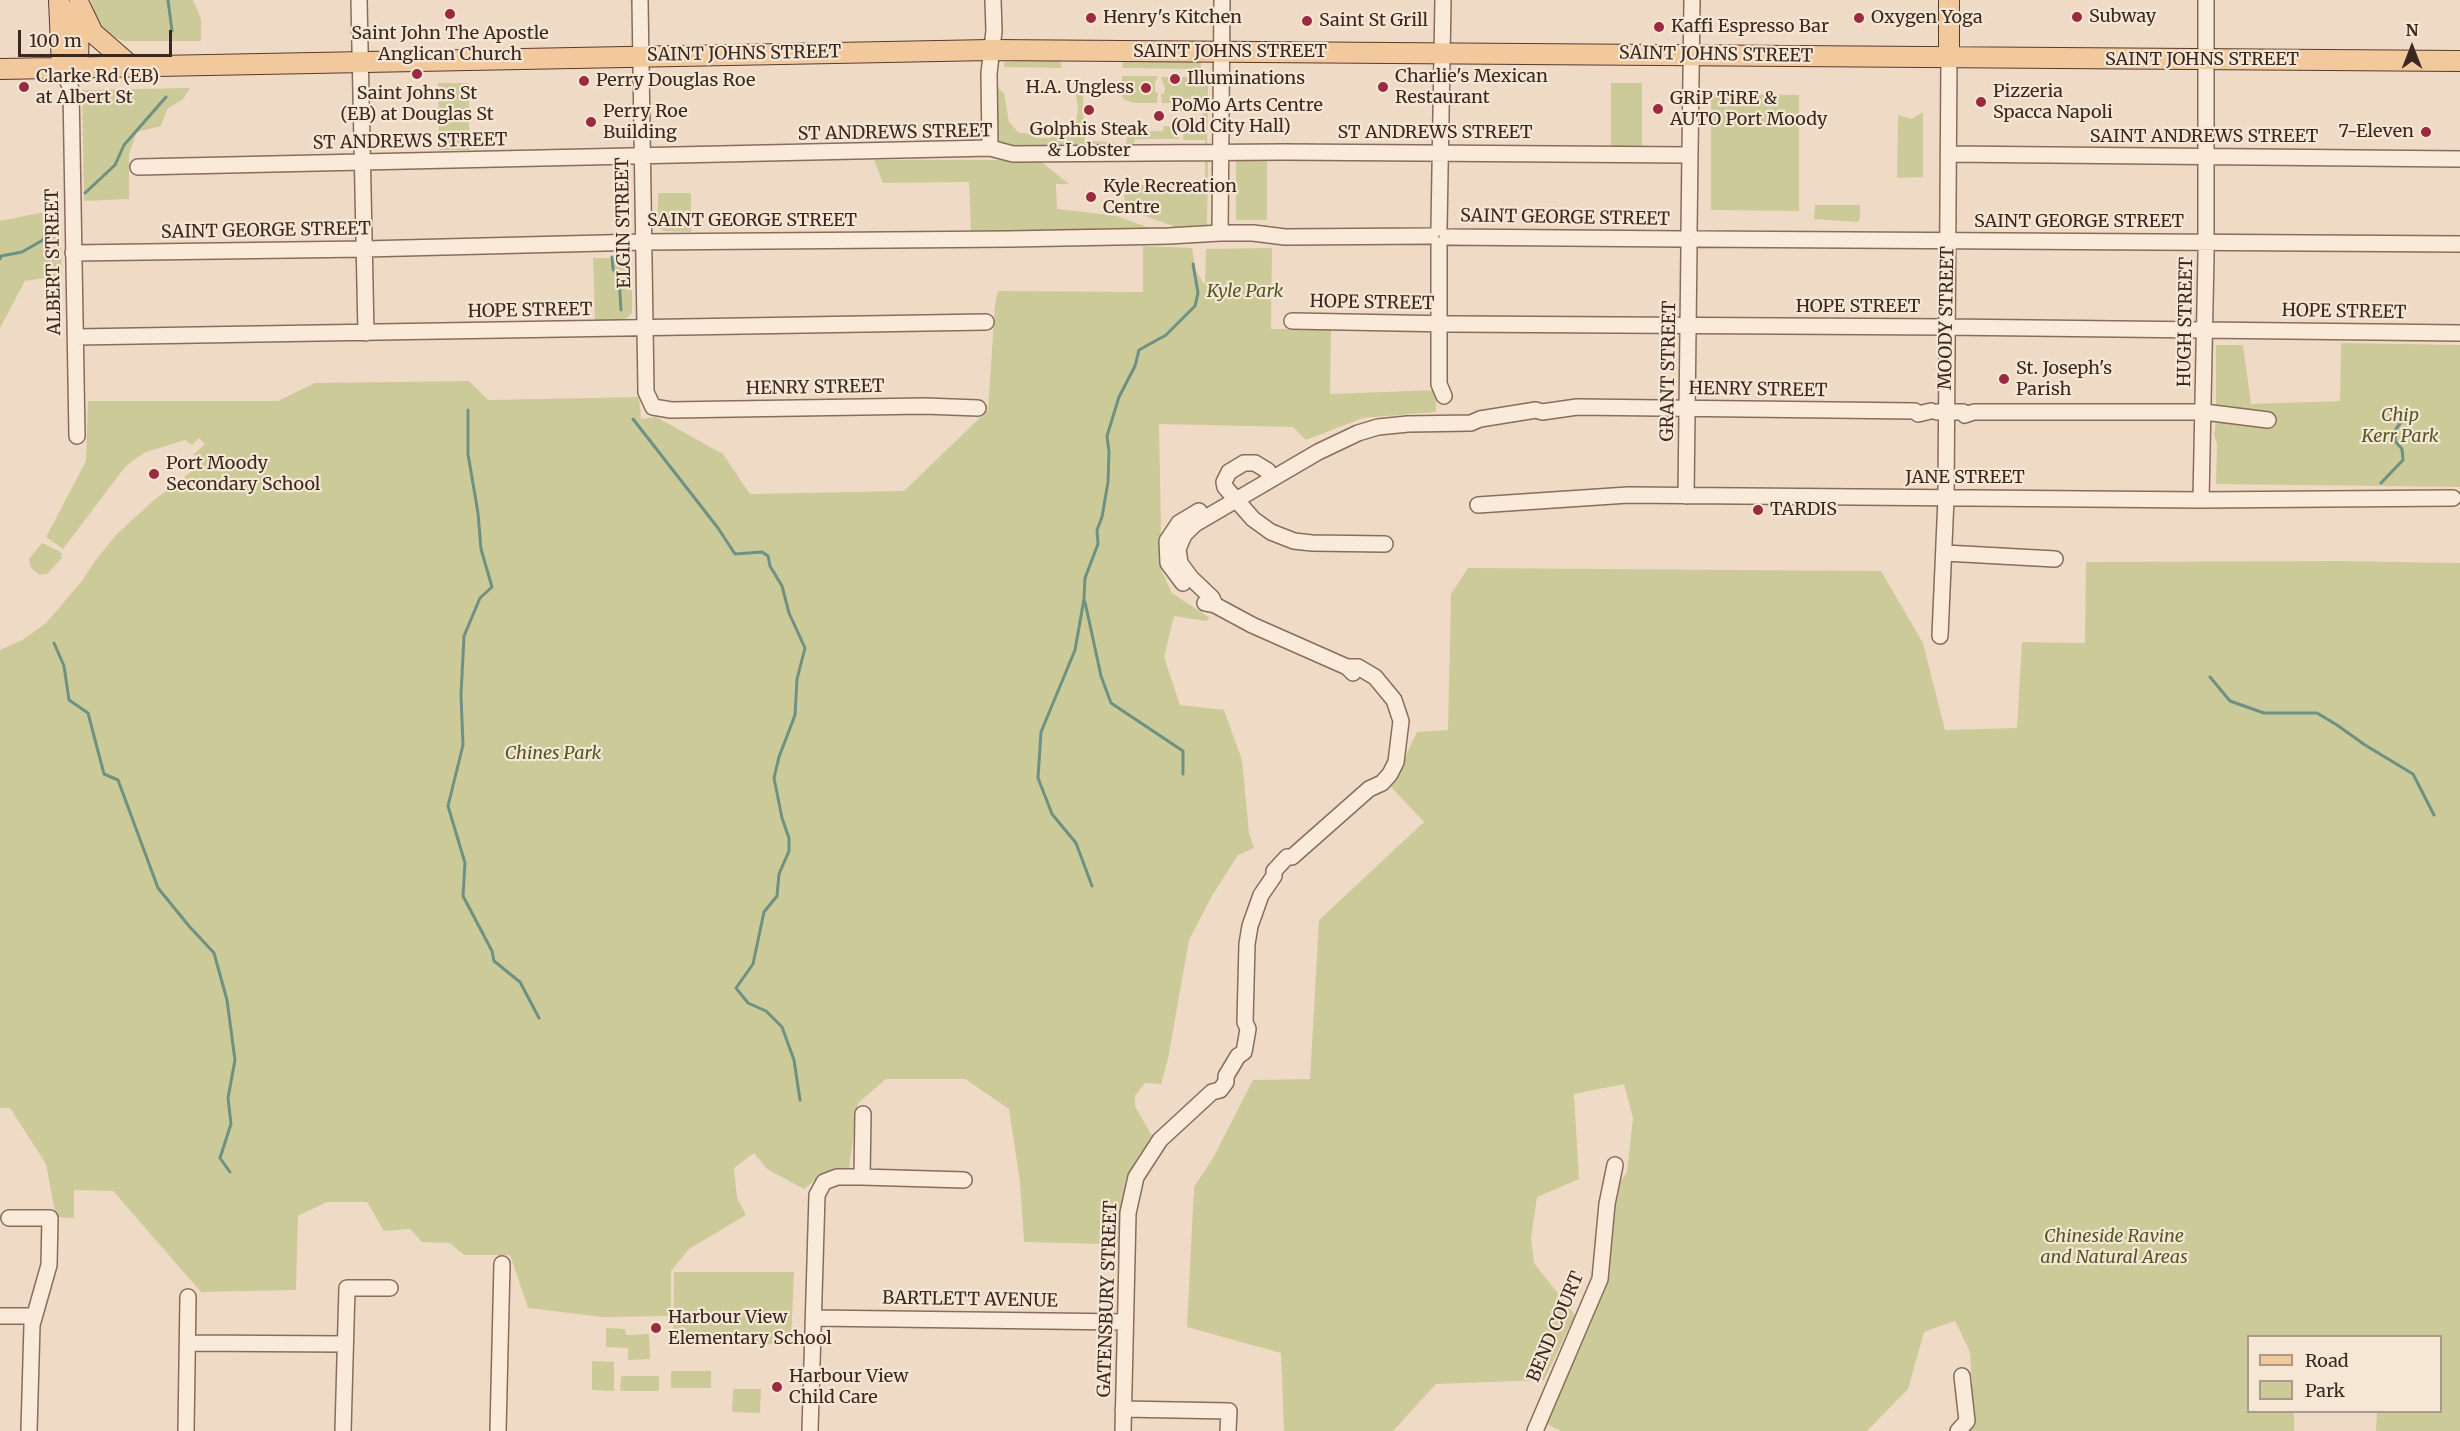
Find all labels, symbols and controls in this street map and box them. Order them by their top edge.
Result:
place label: Subway [2089,6,2156,28]
marker: Saint John The Apostle Anglican Church [443,7,457,21]
place label: Henry's Kitchen [1103,7,1242,29]
place label: Oxygen Yoga [1871,7,1983,29]
place label: Saint St Grill [1319,10,1428,32]
marker: Subway [2070,10,2084,24]
marker: Henry's Kitchen [1084,11,1098,25]
marker: Oxygen Yoga [1852,11,1866,25]
marker: Saint St Grill [1300,14,1314,28]
place label: Kaffi Espresso Bar [1671,16,1829,38]
scale bar [21,18,176,56]
north arrow [2382,18,2442,78]
marker: Kaffi Espresso Bar [1652,20,1666,34]
text: N [2406,20,2418,40]
place label: Saint John The Apostle Anglican Church [351,23,549,66]
text: 100 m [29,29,82,52]
street label: SAINT JOHNS STREET [1133,41,1327,63]
street label: SAINT JOHNS STREET [647,42,841,66]
street label: SAINT JOHNS STREET [1619,43,1813,67]
street label: SAINT JOHNS STREET [2105,49,2299,71]
place label: Clarke Rd (EB) at Albert St [36,66,159,109]
place label: Charlie's Mexican Restaurant [1395,66,1548,109]
marker: Saint Johns St (EB) at Douglas St [410,67,424,81]
place label: Illuminations [1187,68,1305,90]
place label: Perry Douglas Roe [596,70,755,92]
marker: Illuminations [1168,72,1182,86]
marker: Perry Douglas Roe [577,74,591,88]
place label: H.A. Ungless [1026,77,1134,99]
marker: Clarke Rd (EB) at Albert St [17,80,31,94]
marker: Charlie's Mexican Restaurant [1376,80,1390,94]
marker: H.A. Ungless [1139,81,1153,95]
place label: Pizzeria Spacca Napoli [1993,81,2113,124]
place label: Saint Johns St (EB) at Douglas St [340,83,494,125]
place label: GRiP TiRE & AUTO Port Moody [1670,88,1827,130]
place label: PoMo Arts Centre (Old City Hall) [1171,95,1323,138]
marker: Pizzeria Spacca Napoli [1974,95,1988,109]
place label: Perry Roe Building [603,101,688,144]
marker: GRiP TiRE & AUTO Port Moody [1651,102,1665,116]
marker: Golphis Steak & Lobster [1082,103,1096,117]
marker: PoMo Arts Centre (Old City Hall) [1152,109,1166,123]
marker: Perry Roe Building [584,115,598,129]
place label: Golphis Steak & Lobster [1030,119,1148,162]
street label: ST ANDREWS STREET [797,121,993,145]
place label: 7-Eleven [2338,121,2414,143]
street label: ST ANDREWS STREET [1338,122,1532,144]
marker: 7-Eleven [2419,125,2433,139]
street label: SAINT ANDREWS STREET [2090,126,2318,148]
street label: ST ANDREWS STREET [312,130,508,154]
street label: ELGIN STREET [612,157,636,289]
place label: Kyle Recreation Centre [1103,176,1237,219]
street label: ALBERT STREET [42,188,66,336]
marker: Kyle Recreation Centre [1084,190,1098,204]
street label: SAINT GEORGE STREET [1460,205,1670,231]
street label: SAINT GEORGE STREET [647,210,857,232]
street label: SAINT GEORGE STREET [1974,211,2184,233]
street label: SAINT GEORGE STREET [161,218,371,244]
street label: MOODY STREET [1935,246,1959,390]
street label: HUGH STREET [2174,257,2198,387]
park label: Kyle Park [1207,281,1283,303]
street label: HOPE STREET [1310,291,1434,315]
street label: HOPE STREET [1796,296,1920,318]
street label: HOPE STREET [468,299,592,323]
street label: GRANT STREET [1657,300,1681,442]
street label: HOPE STREET [2282,300,2406,324]
place label: St. Joseph's Parish [2016,358,2112,400]
marker: St. Joseph's Parish [1997,372,2011,386]
street label: HENRY STREET [745,376,885,400]
street label: HENRY STREET [1688,378,1828,402]
park label: Chip Kerr Park [2362,405,2438,448]
place label: Port Moody Secondary School [166,453,320,496]
marker: Port Moody Secondary School [147,467,161,481]
street label: JANE STREET [1905,467,2025,489]
place label: TARDIS [1770,499,1837,521]
marker: TARDIS [1751,503,1765,517]
park label: Chines Park [505,743,601,765]
street label: GATENSBURY STREET [1094,1200,1122,1398]
park label: Chineside Ravine and Natural Areas [2040,1226,2188,1268]
street label: BEND COURT [1523,1269,1589,1385]
street label: BARTLETT AVENUE [882,1288,1058,1312]
place label: Harbour View Elementary School [668,1307,832,1350]
marker: Harbour View Elementary School [649,1321,663,1335]
legend [2247,1335,2442,1413]
text: Road [2305,1349,2349,1372]
place label: Harbour View Child Care [789,1366,908,1408]
text: Park [2305,1379,2345,1402]
marker: Harbour View Child Care [770,1380,784,1394]

